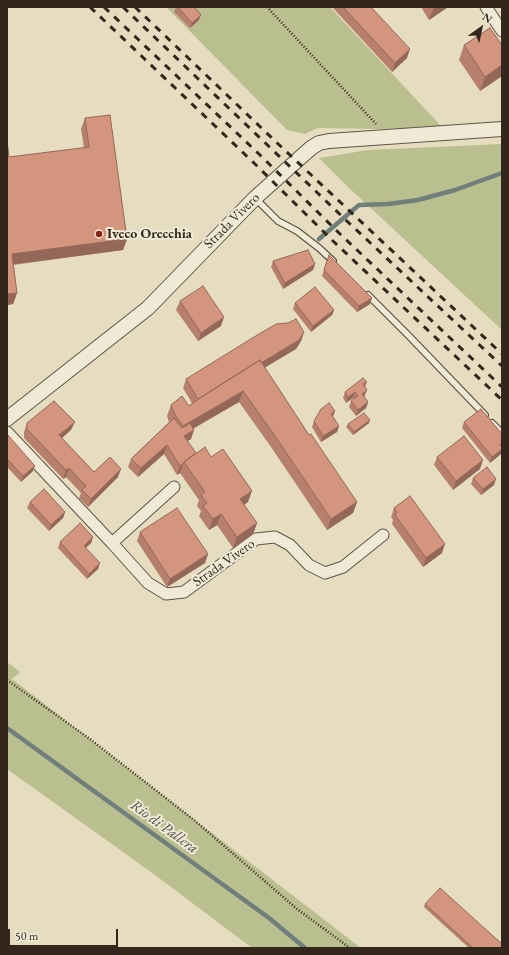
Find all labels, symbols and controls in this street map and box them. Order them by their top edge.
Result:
north arrow [461,8,501,48]
text: N [480,10,495,26]
street label: Strada Vivero [201,190,263,252]
place label: Iveco Orecchia [107,226,192,242]
marker: Iveco Orecchia [94,229,104,239]
street label: Strada Vivero [190,535,258,591]
water label: Rio di Pallera [127,796,201,858]
scale bar [10,921,120,947]
text: 50 m [15,928,38,944]

